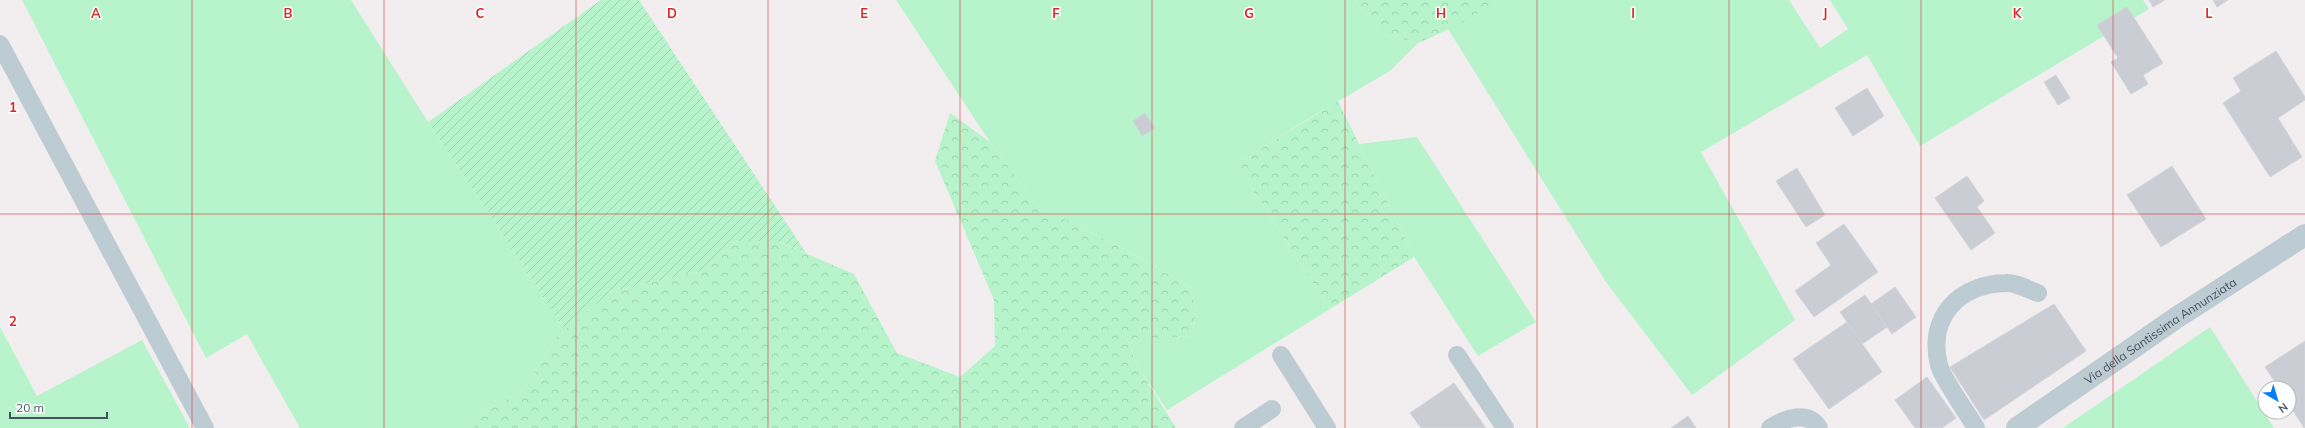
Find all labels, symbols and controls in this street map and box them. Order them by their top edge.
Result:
text: A [91,5,101,21]
text: B [284,5,293,21]
text: C [476,5,485,21]
text: D [667,5,677,21]
text: E [860,5,868,21]
text: F [1052,5,1060,21]
text: G [1244,5,1254,21]
text: H [1436,5,1446,21]
text: I [1631,5,1635,21]
text: J [1823,5,1827,21]
text: K [2013,5,2023,21]
text: L [2205,5,2213,21]
text: 1 [9,99,17,115]
street label: Via della Santissima Annunziata [2081,274,2239,387]
text: 2 [9,313,17,329]
north arrow [2257,380,2297,420]
scale bar [10,394,107,420]
text: 20 m [16,400,44,415]
text: N [2276,400,2291,416]

